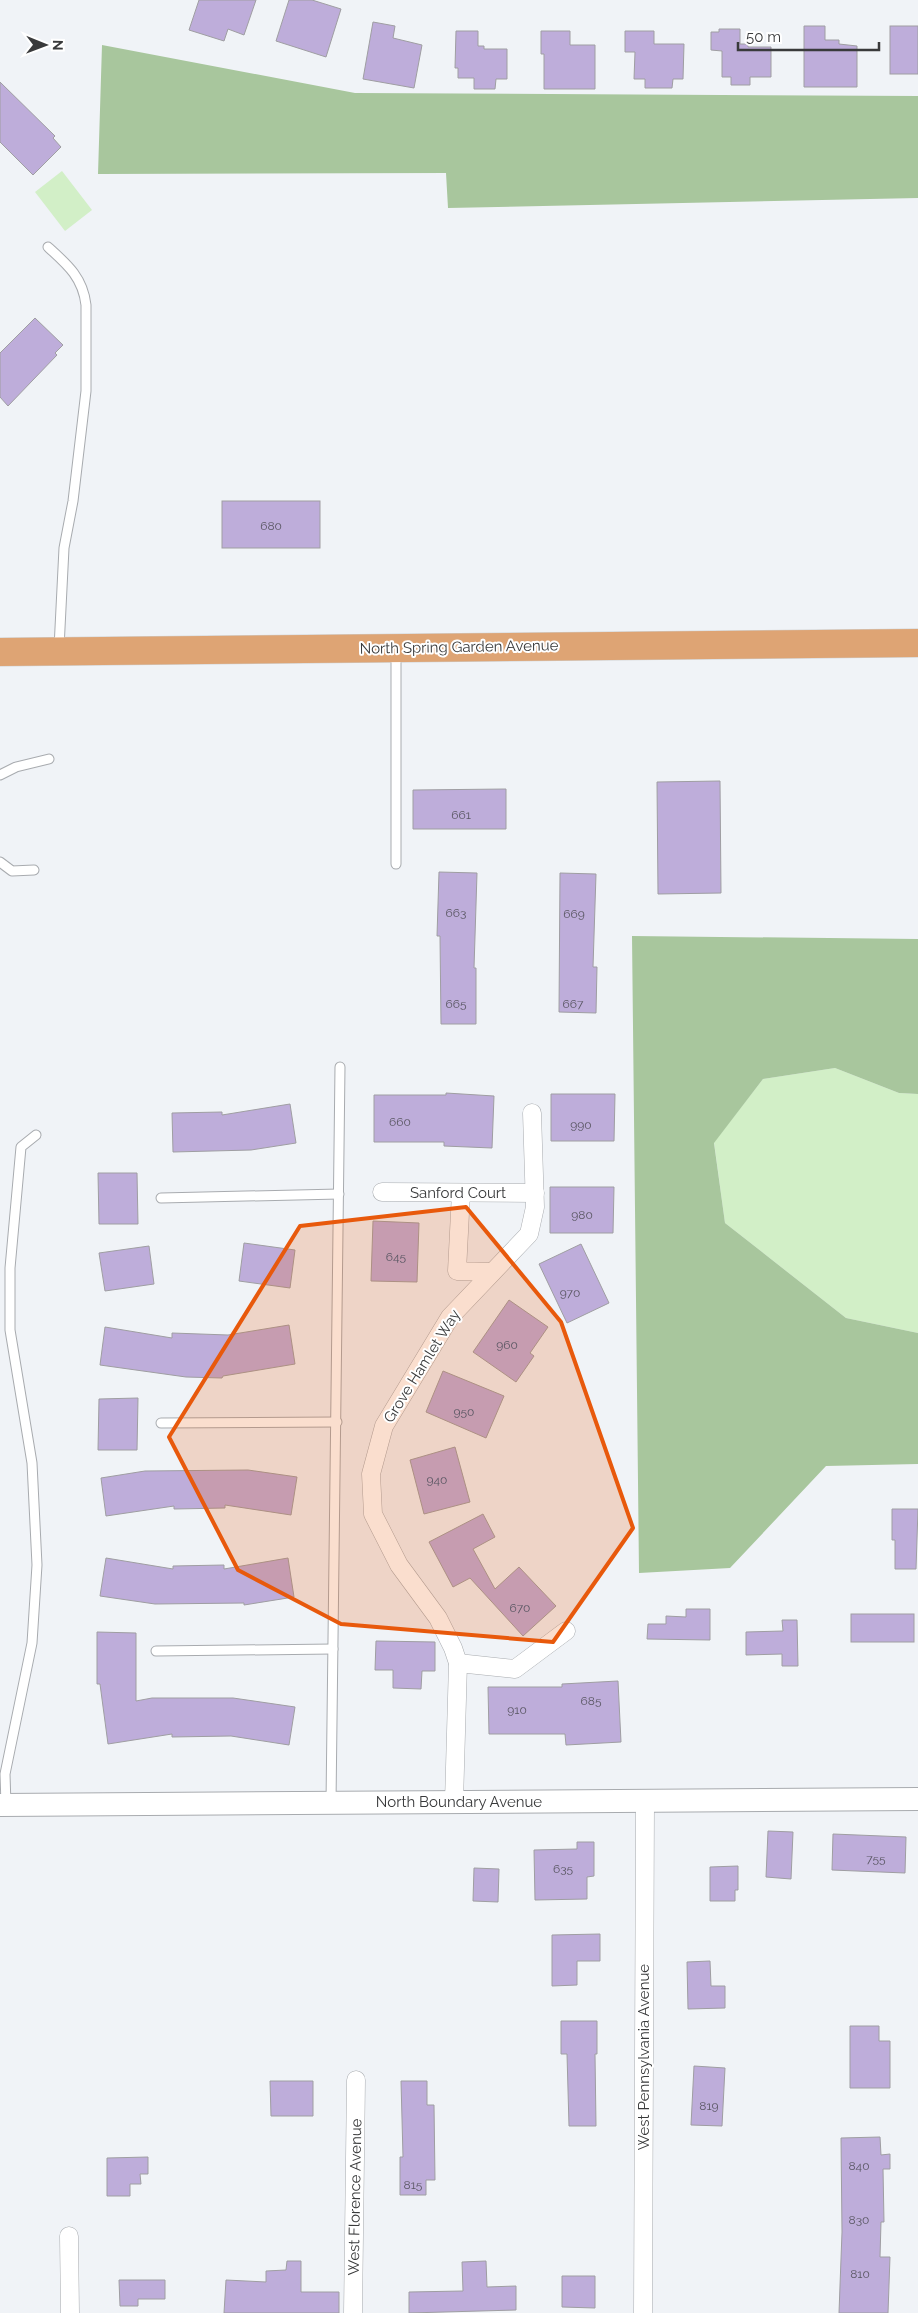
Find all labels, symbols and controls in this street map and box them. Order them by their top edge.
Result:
north arrow [20,20,70,70]
scale bar [738,20,879,52]
text: 50 m [746,28,781,46]
text: N [50,40,66,51]
house number: 680 [260,519,282,533]
street label: North Spring Garden Avenue [359,636,559,658]
house number: 661 [451,808,471,822]
house number: 663 [446,906,466,920]
house number: 669 [563,907,585,921]
house number: 665 [445,997,467,1011]
house number: 667 [563,997,584,1011]
house number: 660 [389,1115,411,1129]
house number: 990 [570,1118,592,1132]
street label: Sanford Court [410,1184,506,1202]
house number: 980 [571,1208,593,1222]
house number: 645 [386,1250,407,1264]
house number: 970 [560,1286,580,1300]
street label: Grove Hamlet Way [380,1306,464,1426]
house number: 960 [496,1338,518,1352]
house number: 950 [454,1405,474,1419]
house number: 940 [427,1473,447,1487]
house number: 670 [510,1601,530,1615]
house number: 685 [581,1694,602,1708]
house number: 910 [507,1703,527,1717]
street label: North Boundary Avenue [376,1793,542,1811]
house number: 755 [866,1852,886,1866]
house number: 635 [553,1862,574,1876]
street label: West Pennsylvania Avenue [635,1964,653,2150]
house number: 819 [699,2099,719,2113]
street label: West Florence Avenue [345,2118,365,2276]
house number: 840 [848,2159,870,2173]
house number: 815 [404,2178,423,2192]
house number: 830 [849,2213,869,2227]
house number: 810 [850,2267,870,2281]

